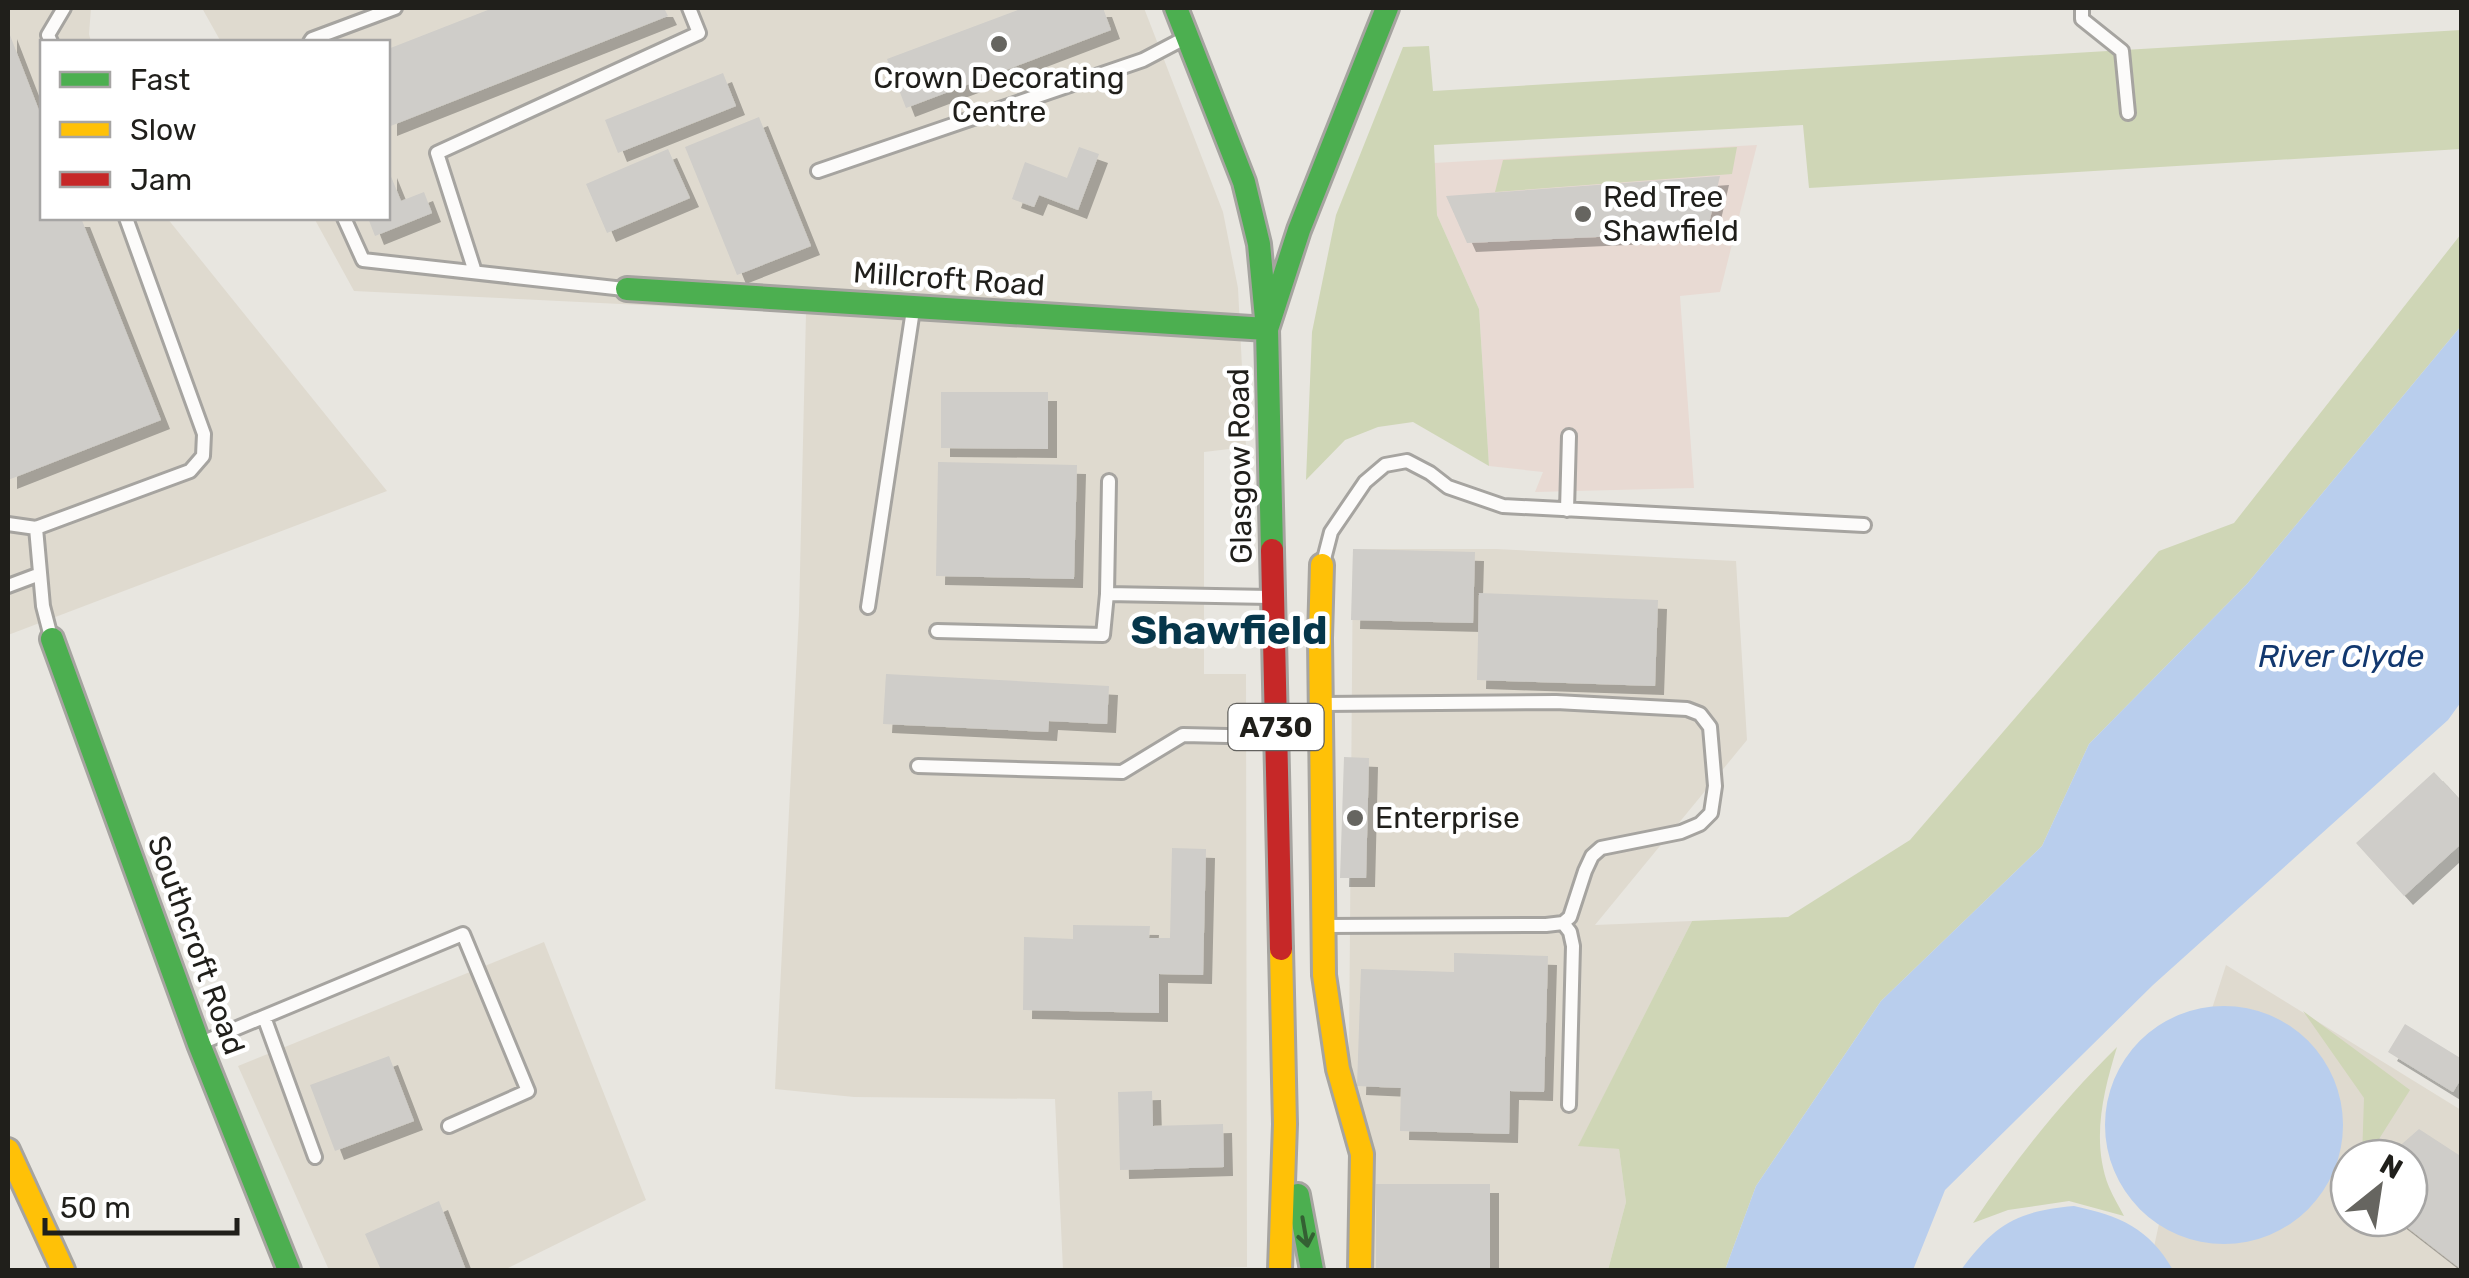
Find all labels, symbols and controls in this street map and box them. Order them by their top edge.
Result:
marker: Crown Decorating Centre [988,33,1010,55]
legend [40,40,390,220]
place label: Crown Decorating Centre [873,60,1125,130]
text: Fast [130,62,190,98]
text: Slow [130,112,197,148]
text: Jam [130,162,192,198]
place label: Red Tree Shawfield [1603,179,1739,249]
marker: Red Tree Shawfield [1572,203,1594,225]
street label: Millcroft Road [852,254,1046,304]
street label: Glasgow Road [1220,368,1260,564]
district label: Shawfield [1131,607,1327,654]
water label: River Clyde [2258,637,2424,675]
road number: A730 [1228,704,1324,750]
place label: Enterprise [1375,800,1520,836]
marker: Enterprise [1344,807,1366,829]
street label: Southcroft Road [140,831,252,1059]
north arrow [2329,1138,2429,1238]
text: N [2374,1147,2408,1186]
scale bar [45,1173,238,1235]
text: 50 m [60,1190,131,1226]
one-way arrow [1296,1215,1315,1248]

